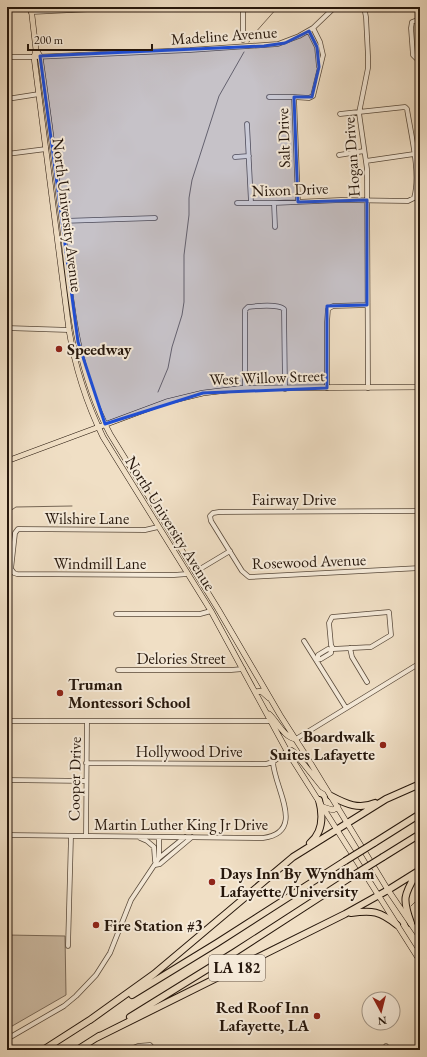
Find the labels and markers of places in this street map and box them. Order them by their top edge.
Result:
place label: Speedway [67,339,132,360]
marker: Speedway [54,344,64,354]
place label: Truman Montessori School [68,674,191,713]
marker: Truman Montessori School [55,688,65,698]
place label: Boardwalk Suites Lafayette [270,726,375,765]
marker: Boardwalk Suites Lafayette [378,740,388,750]
place label: Days Inn By Wyndham Lafayette/University [220,863,374,902]
marker: Days Inn By Wyndham Lafayette/University [207,877,217,887]
place label: Fire Station #3 [104,915,203,936]
marker: Fire Station #3 [91,920,101,930]
place label: Red Roof Inn Lafayette, LA [216,997,309,1036]
marker: Red Roof Inn Lafayette, LA [312,1011,322,1021]

